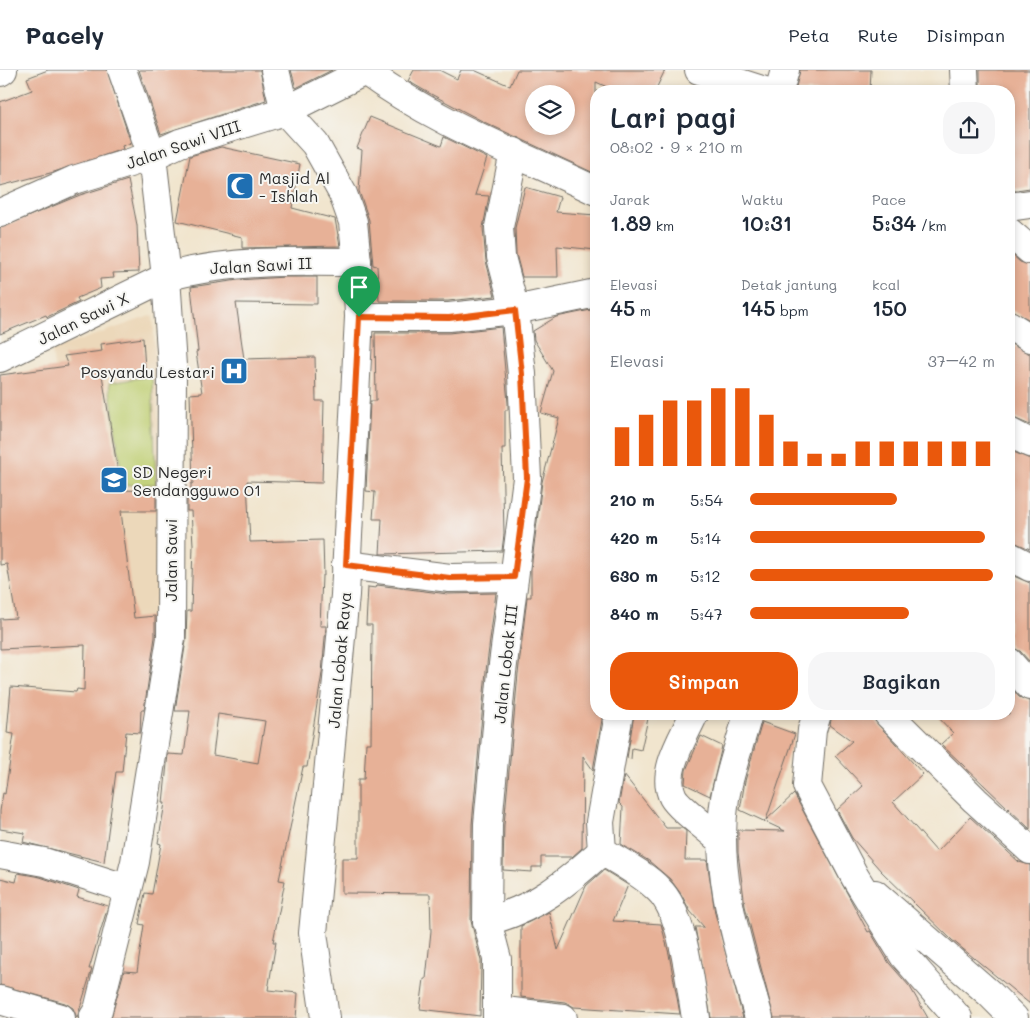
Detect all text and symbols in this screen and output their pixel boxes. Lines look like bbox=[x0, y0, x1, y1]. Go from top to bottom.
text: Pacely bbox=[25, 19, 104, 50]
text: Peta bbox=[788, 23, 830, 47]
text: Rute bbox=[858, 23, 898, 47]
text: Disimpan bbox=[926, 23, 1005, 47]
map controls bbox=[525, 85, 575, 135]
button: layers bbox=[525, 85, 575, 135]
text: Lari pagi bbox=[610, 99, 737, 135]
button: share bbox=[943, 102, 995, 154]
street label: Jalan Sawi VIII bbox=[123, 115, 243, 173]
text: 08:02 · 9 × 210 m bbox=[610, 136, 743, 157]
place label: Masjid Al - Ishlah bbox=[259, 167, 330, 206]
mosque icon: Masjid Al - Ishlah bbox=[225, 171, 255, 201]
text: Jarak bbox=[610, 190, 650, 209]
text: Waktu bbox=[741, 190, 783, 209]
text: Pace bbox=[872, 190, 906, 209]
text: 1.89 bbox=[610, 209, 651, 236]
text: 10:31 bbox=[741, 209, 792, 236]
text: 5:34 bbox=[872, 209, 916, 236]
text: km bbox=[651, 216, 674, 235]
text: /km bbox=[916, 216, 947, 235]
street label: Jalan Sawi II bbox=[209, 252, 313, 278]
pin bbox=[338, 266, 380, 317]
icon: arrive bbox=[345, 273, 373, 301]
text: Elevasi bbox=[610, 275, 657, 294]
text: Detak jantung bbox=[741, 275, 837, 294]
text: kcal bbox=[872, 275, 900, 294]
street label: Jalan Sawi X bbox=[34, 287, 132, 349]
text: 45 bbox=[610, 294, 635, 321]
text: 145 bbox=[741, 294, 776, 321]
text: 150 bbox=[872, 294, 907, 321]
text: m bbox=[635, 301, 651, 320]
text: bpm bbox=[776, 301, 809, 320]
text: Elevasi bbox=[610, 350, 664, 371]
text: 37–42 m bbox=[927, 350, 995, 371]
hospital icon: Posyandu Lestari bbox=[219, 356, 249, 386]
place label: Posyandu Lestari bbox=[81, 361, 215, 382]
place label: SD Negeri Sendangguwo 01 bbox=[133, 461, 261, 500]
school or university icon: SD Negeri Sendangguwo 01 bbox=[99, 465, 129, 495]
text: 210 m bbox=[610, 489, 655, 510]
text: 5:54 bbox=[690, 489, 723, 510]
street label: Jalan Sawi bbox=[160, 518, 181, 602]
text: 420 m bbox=[610, 527, 658, 548]
text: 5:14 bbox=[690, 527, 721, 548]
text: 630 m bbox=[610, 565, 658, 586]
text: 5:12 bbox=[690, 565, 720, 586]
street label: Jalan Lobak Raya bbox=[323, 591, 355, 729]
text: 840 m bbox=[610, 603, 659, 624]
text: 5:47 bbox=[690, 603, 723, 624]
street label: Jalan Lobak III bbox=[488, 604, 522, 724]
button: Simpan bbox=[610, 652, 798, 710]
button: Bagikan bbox=[808, 652, 995, 710]

